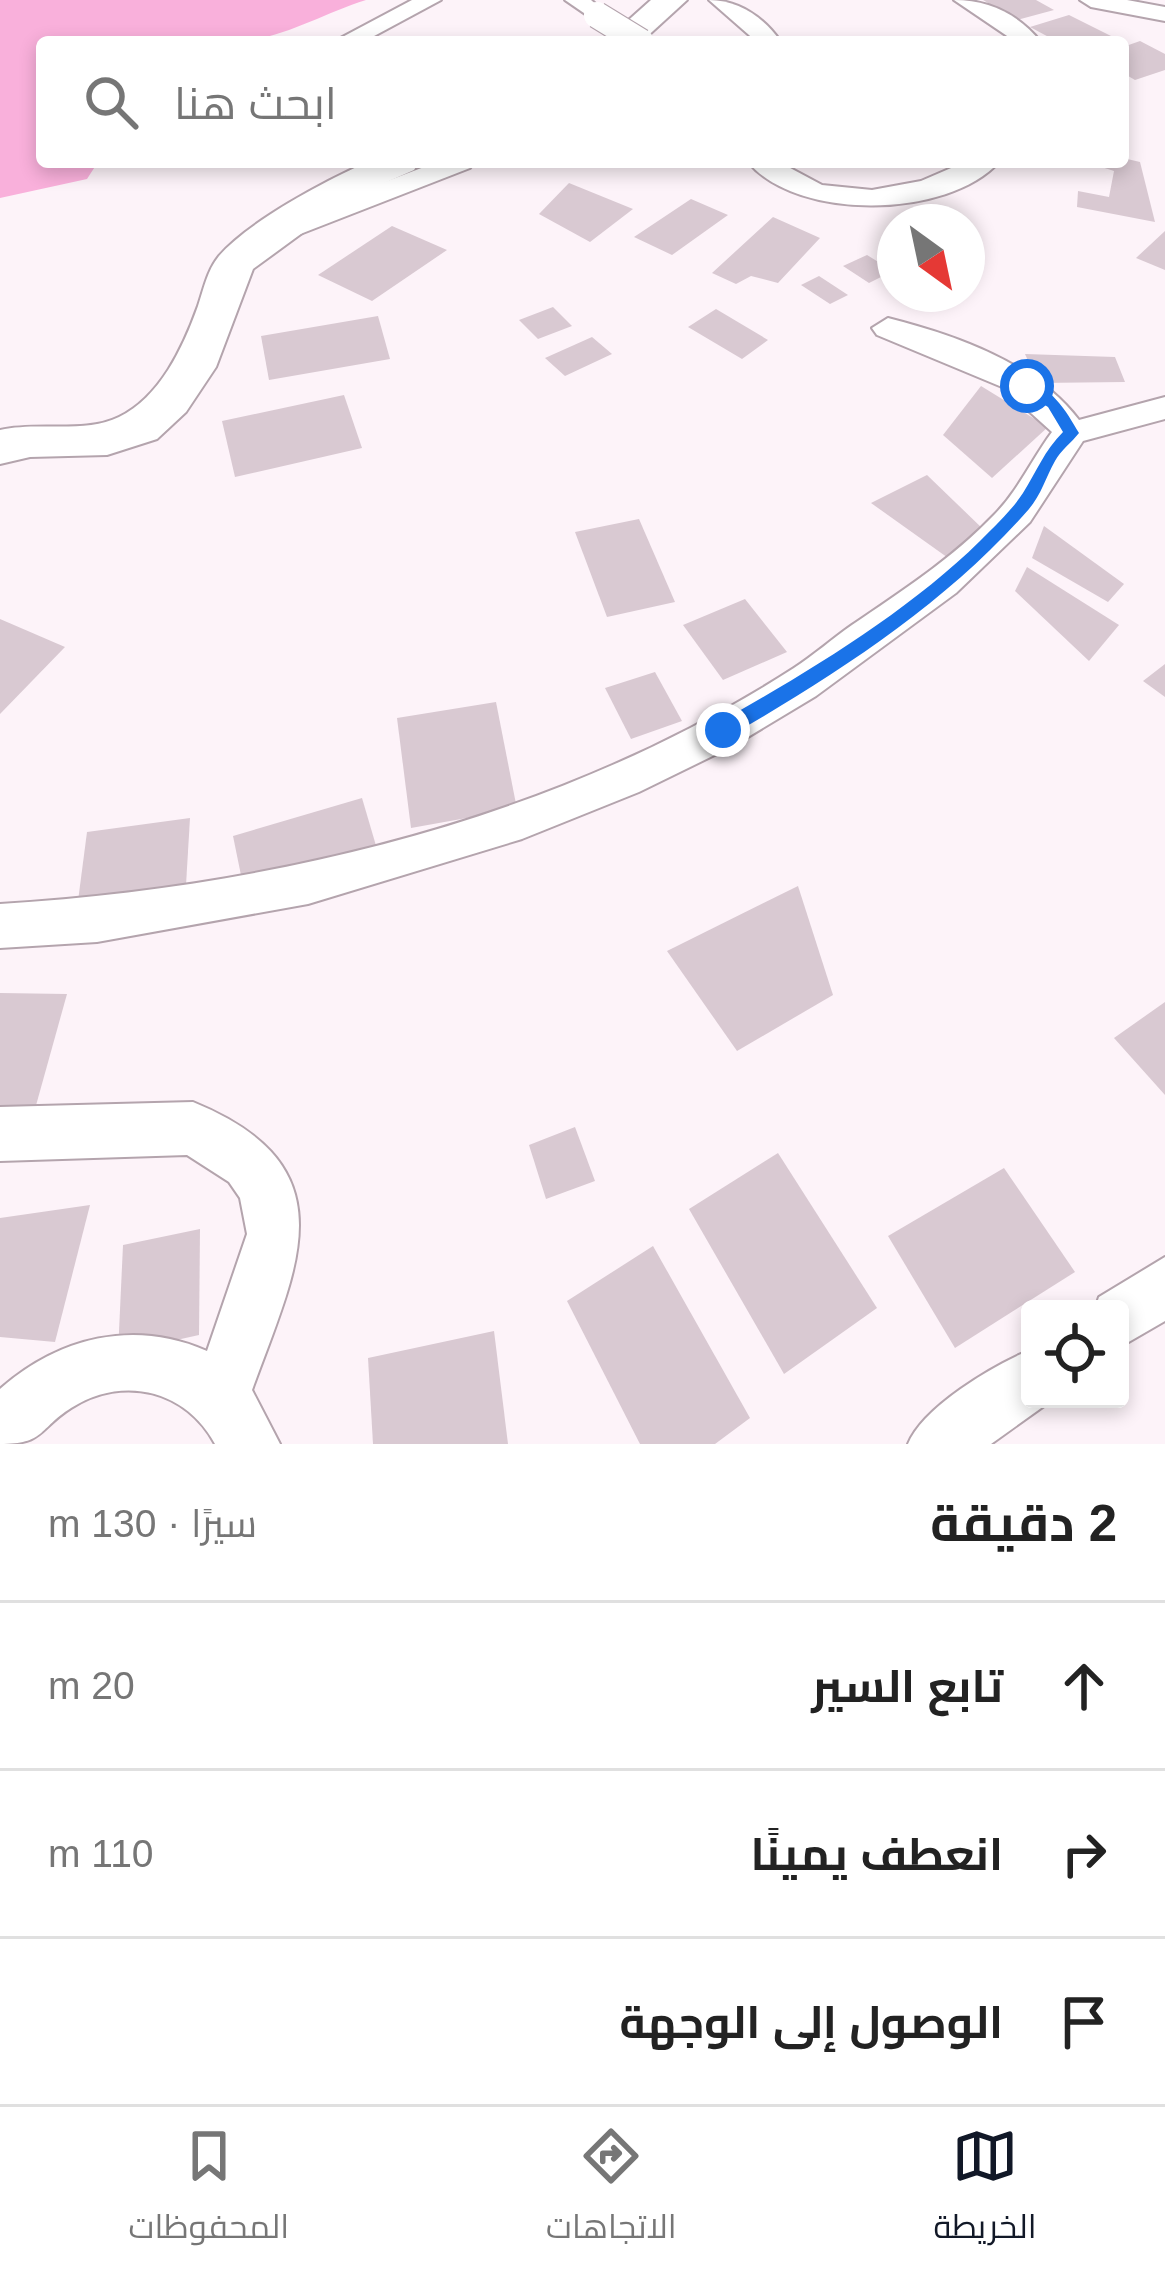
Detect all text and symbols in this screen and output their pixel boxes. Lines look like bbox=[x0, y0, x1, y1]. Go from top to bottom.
search box bbox=[36, 36, 1129, 168]
icon: search bbox=[78, 69, 144, 135]
text: ابحث هنا bbox=[174, 78, 337, 129]
north arrow bbox=[877, 204, 985, 312]
route start bbox=[1000, 359, 1054, 413]
route end bbox=[696, 703, 750, 757]
map controls bbox=[1021, 1300, 1129, 1408]
button: locate bbox=[1021, 1300, 1129, 1408]
text: 2 دقيقة bbox=[930, 1495, 1117, 1552]
text: سيرًا · 130 m bbox=[48, 1502, 257, 1545]
icon: ahead bbox=[1051, 1653, 1117, 1719]
text: تابع السير bbox=[812, 1661, 1003, 1712]
text: 20 m bbox=[48, 1664, 135, 1707]
icon: right bbox=[1051, 1821, 1117, 1887]
text: انعطف يمينًا bbox=[751, 1829, 1003, 1880]
text: 110 m bbox=[48, 1832, 154, 1875]
icon: arrive bbox=[1051, 1989, 1117, 2055]
text: الوصول إلى الوجهة bbox=[619, 1997, 1003, 2048]
tab: المحفوظات bbox=[128, 2123, 289, 2257]
tab: الاتجاهات bbox=[546, 2123, 677, 2257]
tab: الخريطة bbox=[934, 2123, 1037, 2257]

